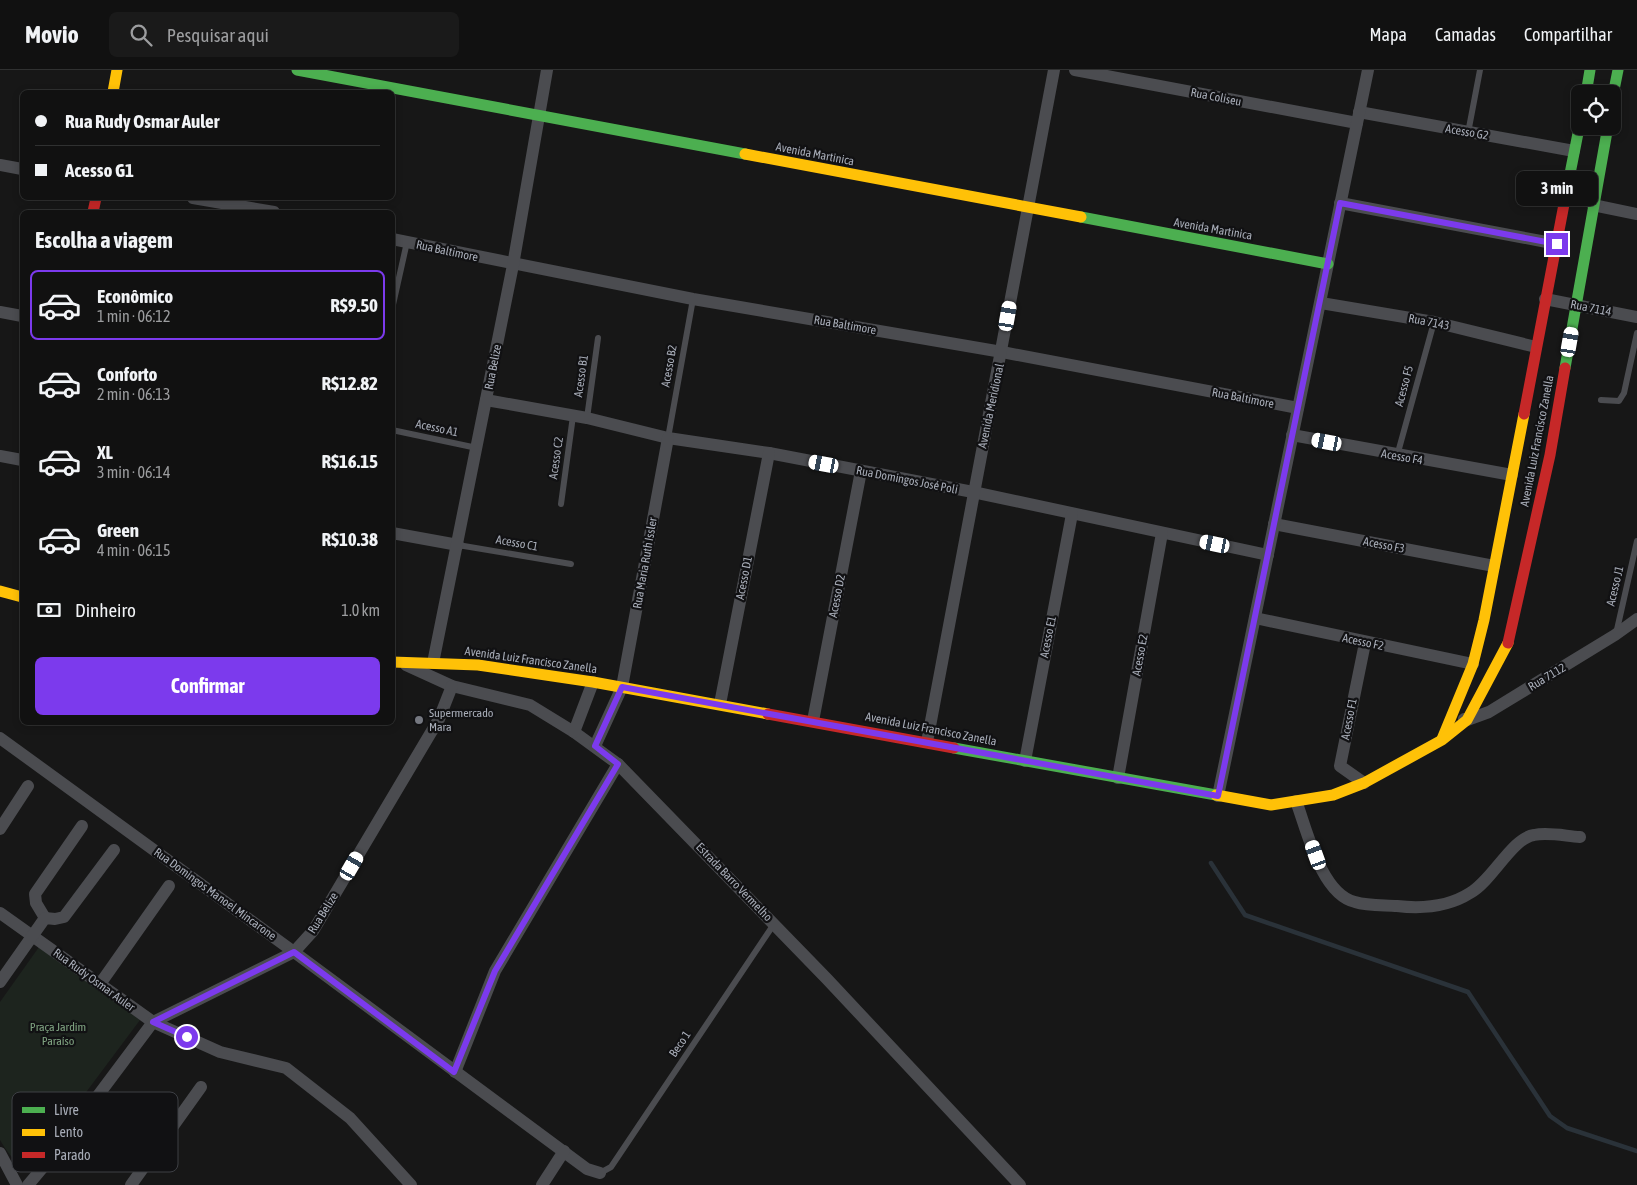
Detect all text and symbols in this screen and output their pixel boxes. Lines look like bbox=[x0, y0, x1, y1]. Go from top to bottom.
search box bbox=[109, 12, 459, 57]
text: Movio bbox=[25, 21, 79, 48]
icon: search bbox=[127, 21, 155, 49]
text: Pesquisar aqui bbox=[167, 24, 269, 46]
text: Mapa bbox=[1370, 24, 1407, 45]
text: Camadas bbox=[1435, 24, 1496, 45]
text: Compartilhar bbox=[1524, 24, 1612, 45]
street label: Rua Coliseu bbox=[1189, 85, 1243, 109]
map controls bbox=[1571, 85, 1621, 135]
button: locate bbox=[1571, 85, 1621, 135]
text: Rua Rudy Osmar Auler bbox=[65, 110, 219, 132]
street label: Acesso G2 bbox=[1444, 121, 1490, 143]
street label: Avenida Martinica bbox=[775, 140, 855, 168]
text: Acesso G1 bbox=[65, 159, 134, 181]
callout: 3 min bbox=[1516, 171, 1598, 206]
text: 3 min bbox=[1541, 179, 1573, 197]
street label: Avenida Martinica bbox=[1173, 215, 1253, 243]
text: Escolha a viagem bbox=[35, 227, 173, 253]
route end bbox=[1546, 233, 1568, 255]
street label: Rua Baltimore bbox=[415, 238, 479, 264]
icon: car bbox=[37, 283, 82, 328]
text: Econômico bbox=[97, 285, 173, 307]
text: R$9.50 bbox=[330, 294, 378, 316]
street label: Rua 7114 bbox=[1569, 297, 1613, 319]
car bbox=[998, 300, 1017, 332]
text: 1 min · 06:12 bbox=[97, 307, 170, 325]
street label: Rua 7143 bbox=[1407, 311, 1451, 333]
street label: Rua Baltimore bbox=[813, 313, 877, 337]
car bbox=[1560, 326, 1579, 358]
street label: Rua Belize bbox=[482, 343, 504, 391]
street label: Acesso B2 bbox=[658, 344, 680, 388]
street label: Acesso B1 bbox=[571, 353, 591, 398]
icon: car bbox=[37, 361, 82, 406]
street label: Avenida Meridional bbox=[975, 362, 1007, 450]
text: Conforto bbox=[97, 363, 158, 385]
street label: Acesso F5 bbox=[1392, 364, 1416, 408]
text: R$12.82 bbox=[321, 372, 378, 394]
street label: Avenida Luiz Francisco Zanella bbox=[1517, 374, 1557, 508]
text: 2 min · 06:13 bbox=[97, 385, 170, 403]
street label: Rua Baltimore bbox=[1211, 385, 1275, 411]
street label: Acesso A1 bbox=[414, 417, 460, 439]
car bbox=[1310, 432, 1343, 452]
street label: Acesso C2 bbox=[546, 436, 566, 480]
icon: car bbox=[37, 439, 82, 484]
text: XL bbox=[97, 441, 113, 463]
street label: Acesso F4 bbox=[1380, 446, 1424, 468]
text: R$16.15 bbox=[321, 450, 378, 472]
car bbox=[807, 454, 840, 474]
text: 3 min · 06:14 bbox=[97, 463, 170, 481]
street label: Rua Domingos José Poli bbox=[855, 463, 959, 497]
street label: Rua Maria Ruth Issler bbox=[630, 516, 660, 610]
icon: car bbox=[37, 517, 82, 562]
text: Green bbox=[97, 519, 139, 541]
text: R$10.38 bbox=[321, 528, 378, 550]
street label: Acesso C1 bbox=[495, 532, 540, 554]
car bbox=[1198, 534, 1231, 554]
street label: Acesso F3 bbox=[1362, 534, 1406, 556]
text: 4 min · 06:15 bbox=[97, 541, 170, 559]
street label: Acesso D1 bbox=[733, 555, 755, 601]
street label: Acesso J1 bbox=[1604, 564, 1627, 608]
street label: Acesso D2 bbox=[826, 573, 848, 619]
icon: cash bbox=[35, 596, 63, 624]
text: Dinheiro bbox=[75, 599, 136, 621]
text: 1.0 km bbox=[341, 601, 380, 619]
street label: Acesso E1 bbox=[1037, 615, 1059, 659]
street label: Acesso F2 bbox=[1341, 631, 1385, 653]
street label: Acesso E2 bbox=[1129, 633, 1151, 677]
street label: Avenida Luiz Francisco Zanella bbox=[464, 644, 598, 676]
button: Confirmar bbox=[35, 657, 380, 715]
street label: Rua 7112 bbox=[1526, 660, 1568, 694]
street label: Acesso F1 bbox=[1338, 697, 1360, 741]
place label: Supermercado Mara bbox=[429, 706, 494, 734]
street label: Avenida Luiz Francisco Zanella bbox=[864, 709, 998, 749]
marker: Supermercado Mara bbox=[413, 714, 425, 726]
car bbox=[1303, 838, 1328, 872]
street label: Estrada Barro Vermelho bbox=[693, 840, 775, 924]
street label: Rua Domingos Manoel Mincarone bbox=[151, 845, 279, 943]
car bbox=[338, 849, 365, 883]
street label: Rua Belize bbox=[305, 890, 341, 936]
street label: Rua Rudy Osmar Auler bbox=[50, 946, 138, 1015]
park label: Praça Jardim Paraíso bbox=[30, 1020, 86, 1048]
route start bbox=[176, 1026, 198, 1048]
street label: Beco 1 bbox=[666, 1028, 694, 1060]
legend bbox=[12, 1092, 178, 1172]
text: Livre bbox=[54, 1102, 79, 1118]
text: Lento bbox=[54, 1124, 83, 1140]
text: Parado bbox=[54, 1147, 91, 1163]

